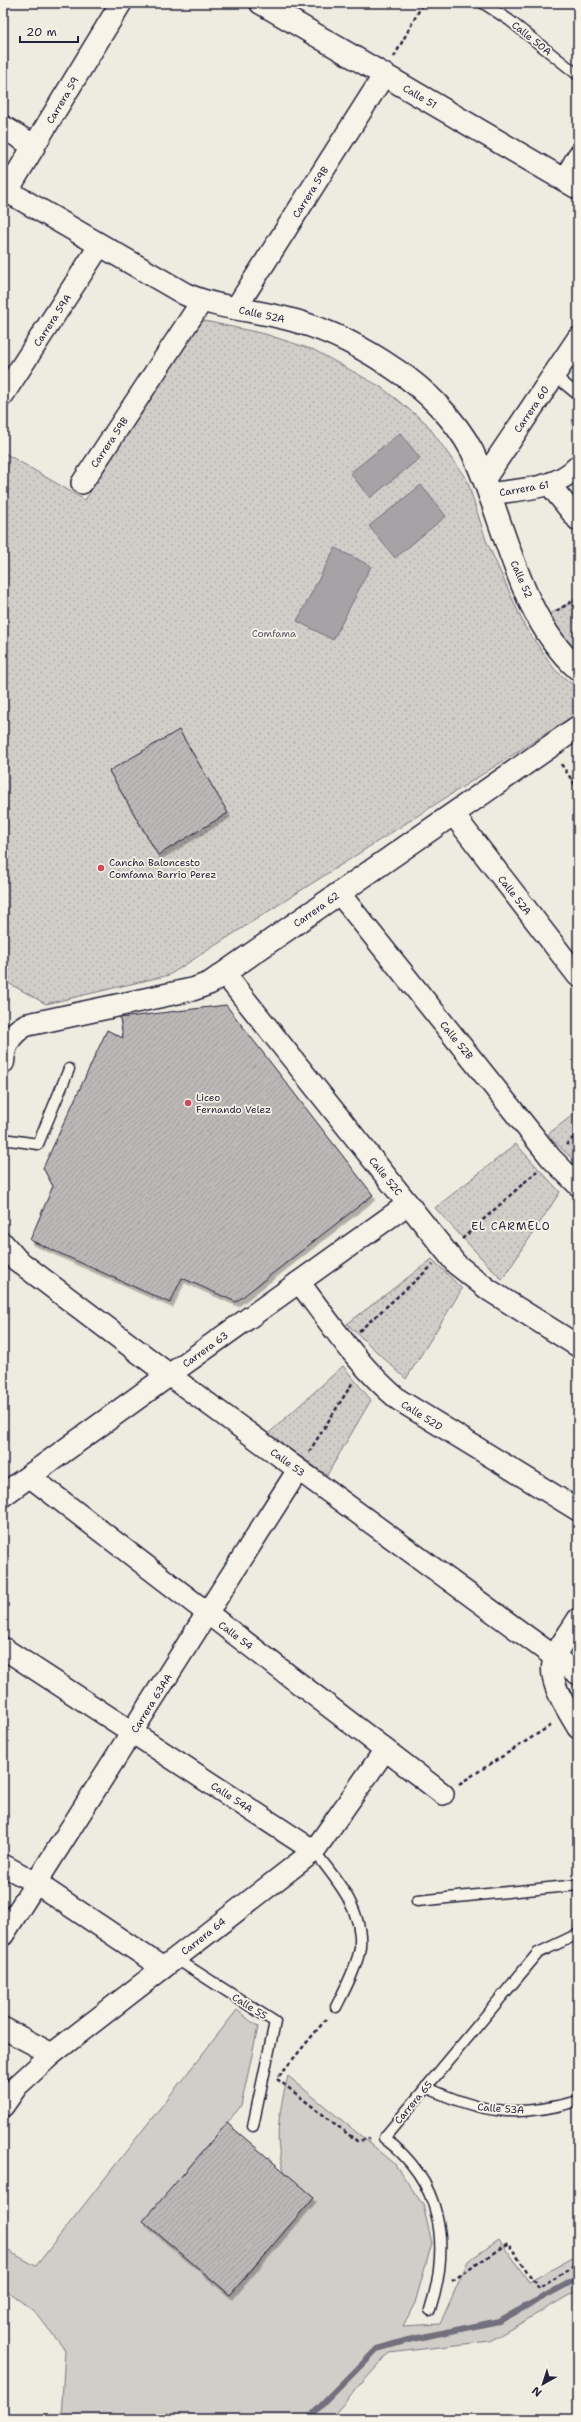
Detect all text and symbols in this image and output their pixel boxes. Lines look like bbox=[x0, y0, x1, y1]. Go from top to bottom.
scale bar bbox=[20, 18, 78, 44]
street label: Calle 50A bbox=[509, 18, 554, 58]
text: 20 m bbox=[26, 24, 57, 40]
street label: Carrera 59 bbox=[43, 74, 82, 126]
street label: Calle 51 bbox=[400, 82, 439, 111]
street label: Carrera 59B bbox=[289, 164, 331, 220]
street label: Carrera 59A bbox=[31, 292, 74, 349]
street label: Calle 52A bbox=[238, 303, 286, 326]
street label: Carrera 60 bbox=[511, 383, 552, 435]
street label: Carrera 59B bbox=[88, 414, 131, 470]
street label: Carrera 61 bbox=[498, 478, 550, 499]
street label: Calle 52 bbox=[508, 558, 536, 600]
park label: Comfama bbox=[252, 627, 297, 640]
place label: Cancha Baloncesto Comfama Barrio Perez bbox=[109, 856, 216, 881]
marker: Cancha Baloncesto Comfama Barrio Perez bbox=[96, 863, 106, 873]
street label: Calle 52A bbox=[495, 873, 534, 918]
street label: Carrera 62 bbox=[291, 889, 342, 930]
street label: Calle 52B bbox=[437, 1019, 476, 1062]
place label: Liceo Fernando Velez bbox=[196, 1091, 271, 1116]
marker: Liceo Fernando Velez bbox=[183, 1098, 193, 1108]
street label: Calle 52C bbox=[366, 1154, 405, 1198]
district label: EL CARMELO bbox=[471, 1219, 551, 1234]
street label: Carrera 63 bbox=[180, 1329, 231, 1370]
street label: Calle 52D bbox=[399, 1398, 445, 1433]
street label: Calle 53 bbox=[268, 1445, 308, 1479]
street label: Calle 54 bbox=[216, 1618, 256, 1653]
street label: Carrera 63AA bbox=[128, 1671, 175, 1735]
street label: Calle 54A bbox=[208, 1779, 255, 1816]
street label: Carrera 64 bbox=[178, 1915, 228, 1958]
street label: Calle 55 bbox=[230, 1991, 270, 2022]
street label: Carrera 65 bbox=[392, 2078, 435, 2127]
street label: Calle 53A bbox=[477, 2100, 525, 2117]
north arrow bbox=[523, 2364, 563, 2404]
text: N bbox=[529, 2383, 545, 2400]

